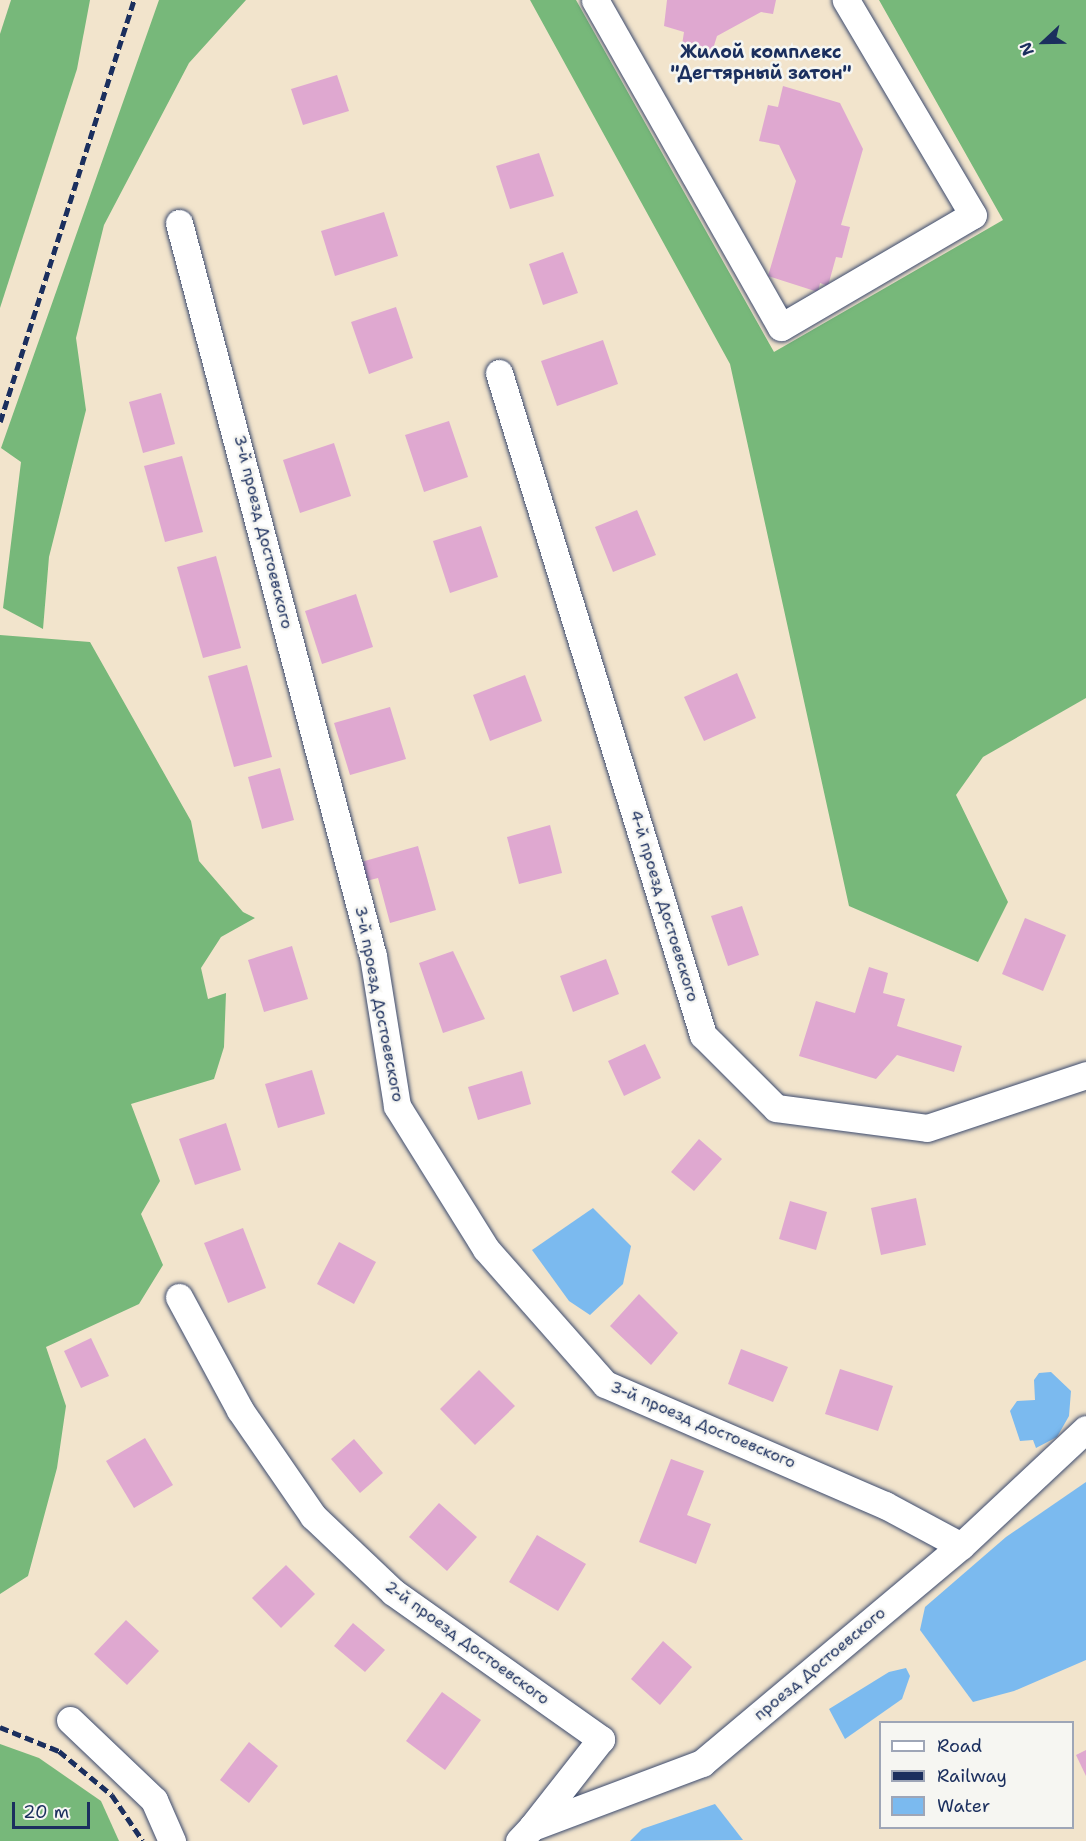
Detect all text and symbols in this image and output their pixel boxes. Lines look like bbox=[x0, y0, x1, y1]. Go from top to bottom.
north arrow bbox=[1014, 12, 1074, 72]
text: N bbox=[1015, 39, 1039, 59]
district label: Жилой комплекс "Дегтярный затон" bbox=[670, 42, 852, 84]
street label: 3-й проезд Достоевского bbox=[230, 433, 296, 631]
street label: 4-й проезд Достоевского bbox=[626, 808, 702, 1004]
street label: 3-й проезд Достоевского bbox=[351, 904, 407, 1104]
street label: 3-й проезд Достоевского bbox=[608, 1377, 798, 1473]
street label: 2-й проезд Достоевского bbox=[381, 1577, 553, 1709]
street label: проезд Достоевского bbox=[750, 1603, 890, 1725]
legend bbox=[879, 1721, 1074, 1829]
text: Road bbox=[937, 1734, 982, 1758]
text: Railway bbox=[937, 1764, 1007, 1788]
scale bar bbox=[15, 1790, 93, 1828]
text: Water bbox=[937, 1794, 990, 1818]
text: 20 m bbox=[23, 1800, 69, 1824]

